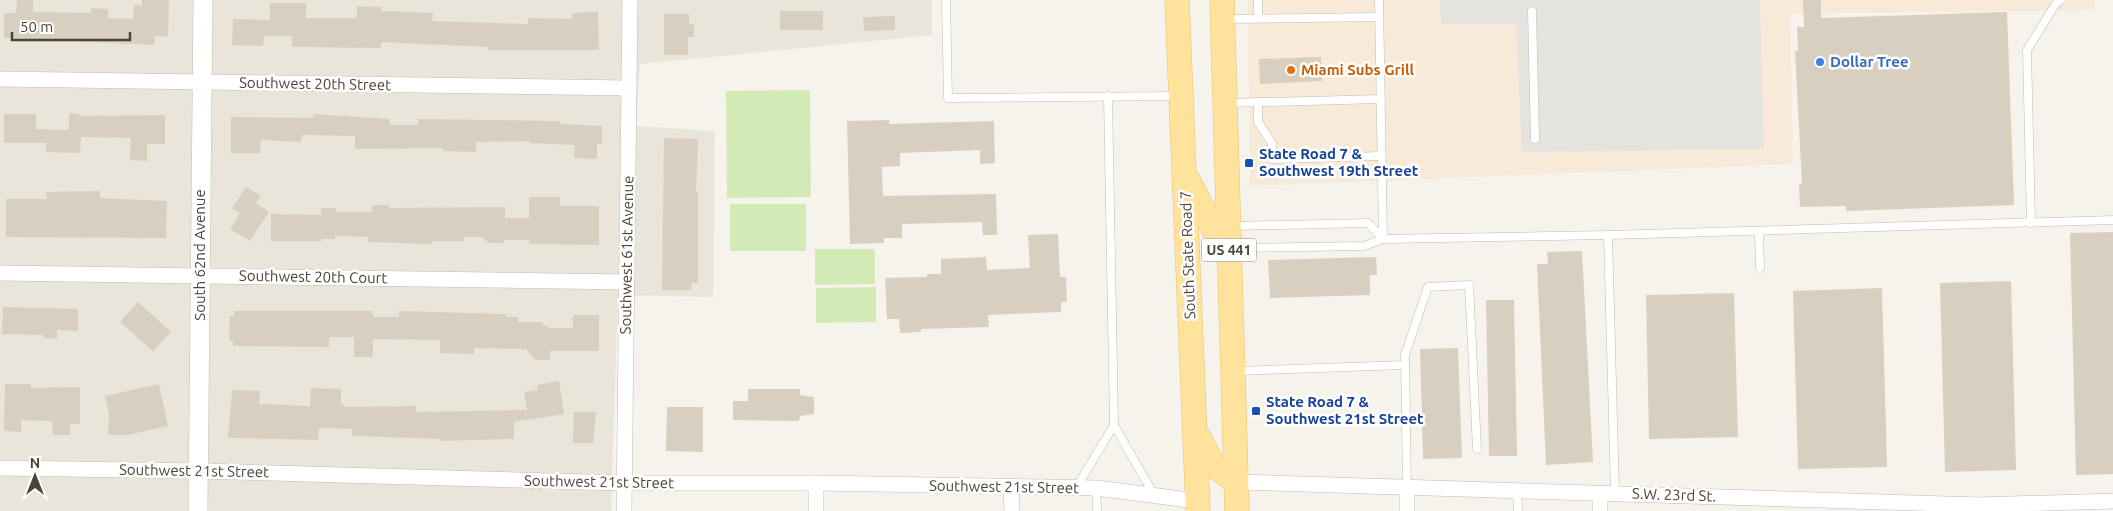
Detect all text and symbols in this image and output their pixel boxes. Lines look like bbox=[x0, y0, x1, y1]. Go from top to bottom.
scale bar bbox=[12, 10, 130, 42]
text: 50 m bbox=[20, 18, 53, 35]
place label: Dollar Tree bbox=[1830, 53, 1909, 70]
marker: Dollar Tree bbox=[1814, 56, 1826, 68]
place label: Miami Subs Grill bbox=[1301, 61, 1414, 78]
marker: Miami Subs Grill bbox=[1285, 64, 1297, 76]
street label: Southwest 20th Street bbox=[239, 74, 391, 93]
place label: State Road 7 & Southwest 19th Street bbox=[1259, 145, 1419, 179]
marker: State Road 7 & Southwest 19th Street bbox=[1243, 157, 1255, 169]
street label: Southwest 61st Avenue bbox=[617, 176, 636, 334]
street label: South 62nd Avenue bbox=[191, 189, 208, 321]
street label: South State Road 7 bbox=[1177, 190, 1198, 320]
road number: US 441 bbox=[1202, 238, 1256, 262]
street label: Southwest 20th Court bbox=[239, 267, 387, 286]
place label: State Road 7 & Southwest 21st Street bbox=[1266, 393, 1424, 427]
marker: State Road 7 & Southwest 21st Street bbox=[1250, 405, 1262, 417]
north arrow bbox=[10, 451, 60, 501]
text: N bbox=[30, 455, 40, 471]
street label: Southwest 21st Street bbox=[119, 461, 269, 480]
street label: Southwest 21st Street bbox=[524, 472, 674, 491]
street label: Southwest 21st Street bbox=[929, 477, 1079, 496]
street label: S.W. 23rd St. bbox=[1632, 485, 1716, 504]

